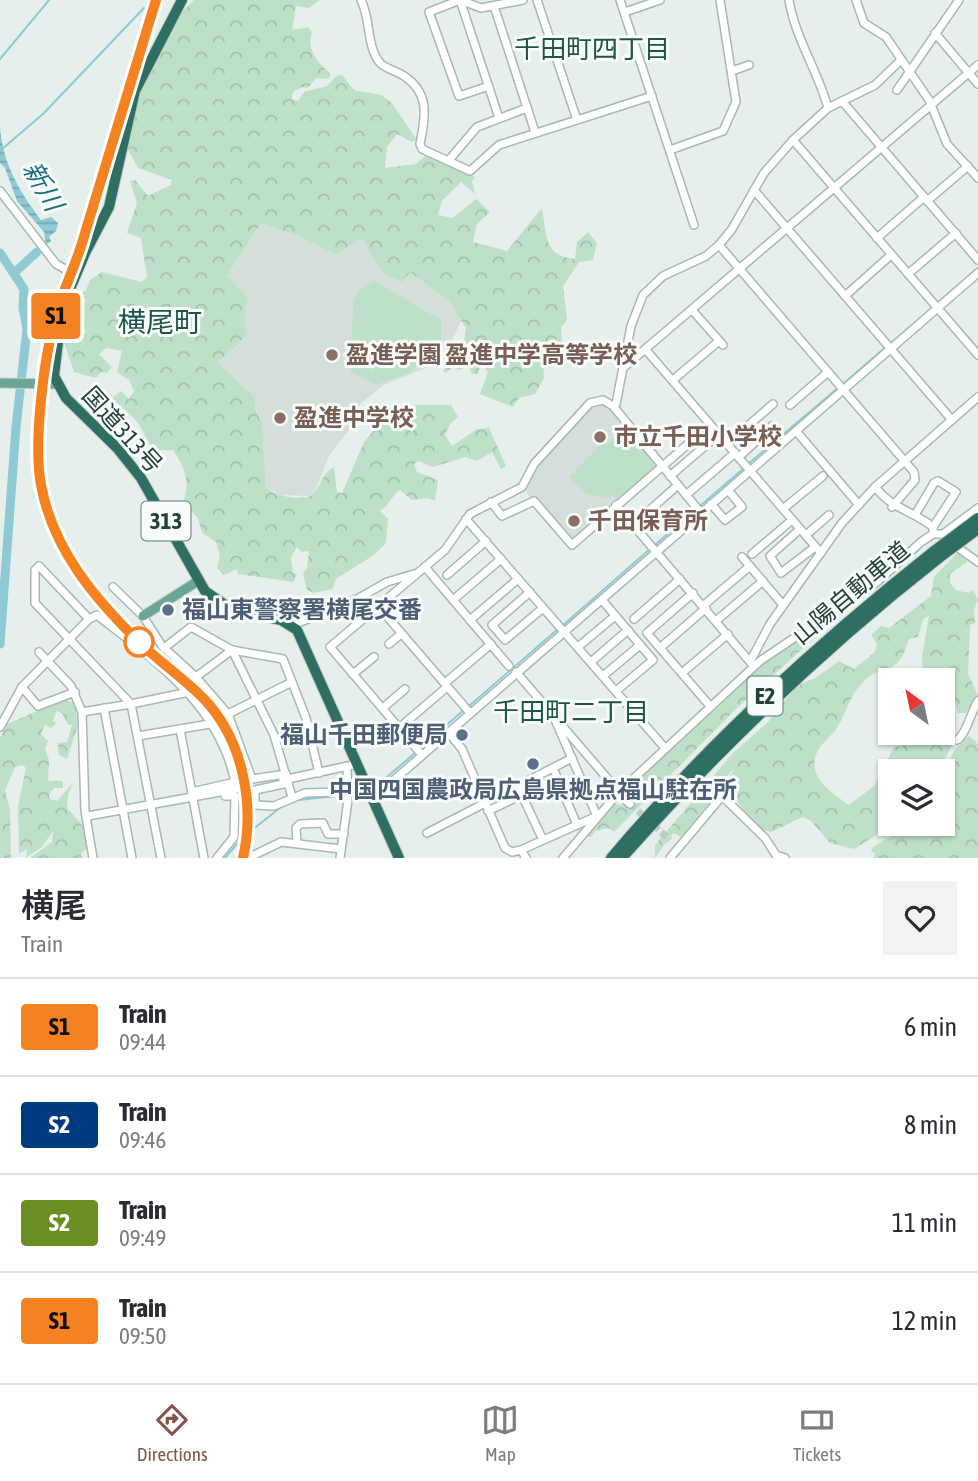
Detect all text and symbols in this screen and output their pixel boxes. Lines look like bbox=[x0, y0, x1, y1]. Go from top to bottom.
district label: 千田町四丁目 bbox=[514, 34, 670, 64]
water label: 新川 bbox=[17, 156, 70, 219]
line badge: S1 bbox=[24, 293, 88, 339]
text: S1 bbox=[45, 302, 67, 329]
district label: 横尾町 bbox=[118, 306, 202, 338]
place label: 盈進学園 盈進中学高等学校 bbox=[346, 341, 637, 368]
marker: 盈進学園 盈進中学高等学校 bbox=[324, 347, 340, 363]
street label: 国道313号 bbox=[77, 381, 168, 478]
place label: 盈進中学校 bbox=[294, 404, 414, 431]
marker: 盈進中学校 bbox=[272, 410, 288, 426]
place label: 市立千田小学校 bbox=[614, 423, 782, 450]
marker: 市立千田小学校 bbox=[592, 429, 608, 445]
road number: 313 bbox=[142, 502, 190, 540]
place label: 千田保育所 bbox=[588, 507, 708, 534]
marker: 千田保育所 bbox=[566, 513, 582, 529]
street label: 山陽自動車道 bbox=[787, 536, 915, 649]
place label: 福山東警察署横尾交番 bbox=[182, 596, 422, 623]
marker: 福山東警察署横尾交番 bbox=[160, 602, 176, 618]
unlabelled marker bbox=[124, 627, 154, 657]
north arrow bbox=[878, 668, 956, 746]
map controls bbox=[878, 668, 955, 836]
road number: E2 bbox=[748, 676, 782, 716]
district label: 千田町二丁目 bbox=[493, 697, 649, 727]
place label: 福山千田郵便局 bbox=[280, 721, 448, 748]
marker: 福山千田郵便局 bbox=[454, 727, 470, 743]
marker: 中国四国農政局広島県拠点福山駐在所 bbox=[525, 756, 541, 772]
button: layers bbox=[878, 759, 955, 836]
place label: 中国四国農政局広島県拠点福山駐在所 bbox=[329, 776, 737, 803]
button: heart bbox=[883, 881, 957, 955]
text: 横尾 bbox=[21, 886, 87, 924]
text: Train bbox=[21, 931, 63, 957]
text: Train bbox=[119, 999, 167, 1029]
text: 6 min bbox=[904, 1012, 957, 1042]
text: S1 bbox=[49, 1013, 70, 1040]
text: 09:44 bbox=[119, 1029, 166, 1055]
text: Train bbox=[119, 1097, 167, 1127]
text: 8 min bbox=[904, 1110, 957, 1140]
text: S2 bbox=[49, 1111, 70, 1138]
text: 09:46 bbox=[119, 1127, 166, 1153]
text: Train bbox=[119, 1195, 167, 1225]
text: 11 min bbox=[892, 1208, 957, 1238]
text: S2 bbox=[49, 1209, 70, 1236]
text: 09:49 bbox=[119, 1225, 166, 1251]
text: Train bbox=[119, 1293, 167, 1323]
text: 12 min bbox=[892, 1306, 957, 1336]
text: S1 bbox=[49, 1307, 70, 1334]
text: 09:50 bbox=[119, 1323, 166, 1349]
tab: Directions bbox=[137, 1401, 208, 1465]
tab: Map bbox=[481, 1401, 519, 1465]
tab: Tickets bbox=[793, 1401, 841, 1465]

